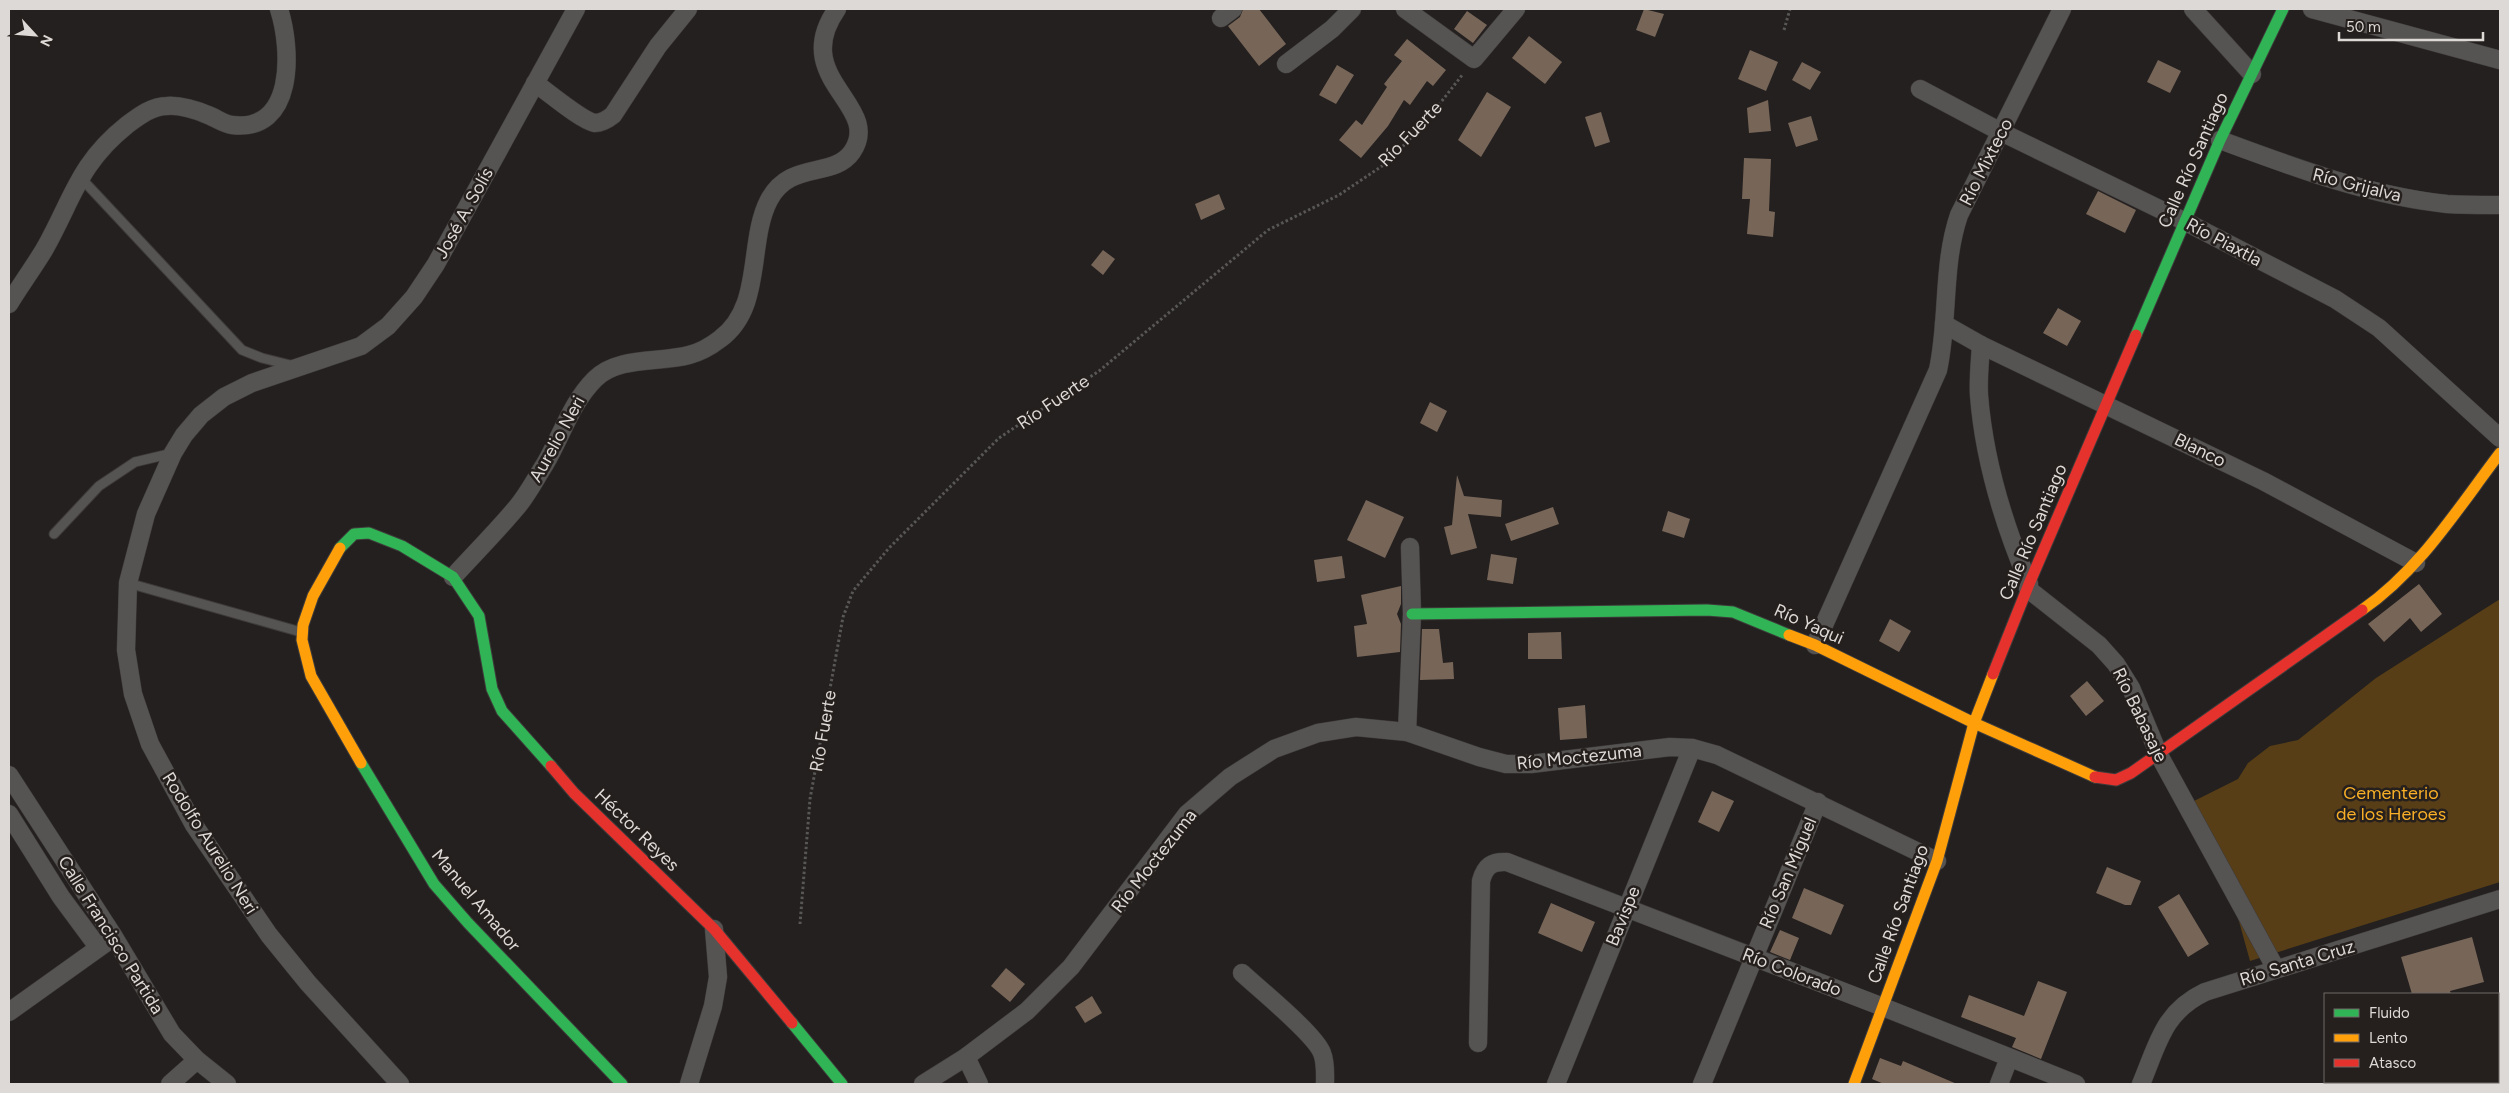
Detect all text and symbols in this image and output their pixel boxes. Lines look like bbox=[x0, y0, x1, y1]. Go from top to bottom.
north arrow bbox=[10, 10, 60, 60]
scale bar bbox=[2339, 10, 2483, 42]
text: 50 m bbox=[2346, 18, 2381, 36]
text: N bbox=[36, 32, 56, 49]
street label: Calle Río Santiago bbox=[2153, 89, 2233, 231]
street label: Río Fuerte bbox=[1373, 97, 1447, 171]
street label: Río Mixteco bbox=[1955, 115, 2017, 209]
street label: Río Grijalva bbox=[2310, 163, 2404, 207]
street label: José A. Solís bbox=[430, 164, 498, 262]
street label: Río Piaxtla bbox=[2182, 213, 2266, 271]
street label: Río Fuerte bbox=[1013, 370, 1093, 434]
street label: Aurelio Neri bbox=[524, 392, 590, 486]
street label: Blanco bbox=[2171, 428, 2229, 472]
street label: Calle Río Santiago bbox=[1994, 460, 2072, 604]
street label: Río Yaqui bbox=[1771, 599, 1847, 649]
street label: Río Babasaje bbox=[2108, 664, 2172, 766]
street label: Río Fuerte bbox=[805, 688, 841, 774]
street label: Río Moctezuma bbox=[1515, 739, 1643, 775]
street label: Rodolfo Aurelio Neri bbox=[157, 768, 263, 918]
park label: Cementerio de los Heroes bbox=[2336, 782, 2446, 825]
street label: Héctor Reyes bbox=[590, 784, 684, 876]
street label: Río Moctezuma bbox=[1107, 805, 1201, 917]
street label: Río San Miguel bbox=[1755, 814, 1821, 932]
street label: Calle Río Santiago bbox=[1863, 842, 1933, 986]
street label: Manuel Amador bbox=[427, 844, 525, 956]
street label: Calle Francisco Partida bbox=[53, 852, 169, 1018]
street label: Bavispe bbox=[1601, 883, 1645, 949]
street label: Río Santa Cruz bbox=[2237, 935, 2357, 991]
street label: Río Colorado bbox=[1739, 943, 1845, 1001]
legend bbox=[2324, 993, 2499, 1083]
text: Fluido bbox=[2369, 1004, 2410, 1022]
text: Lento bbox=[2369, 1029, 2408, 1047]
text: Atasco bbox=[2369, 1054, 2417, 1072]

